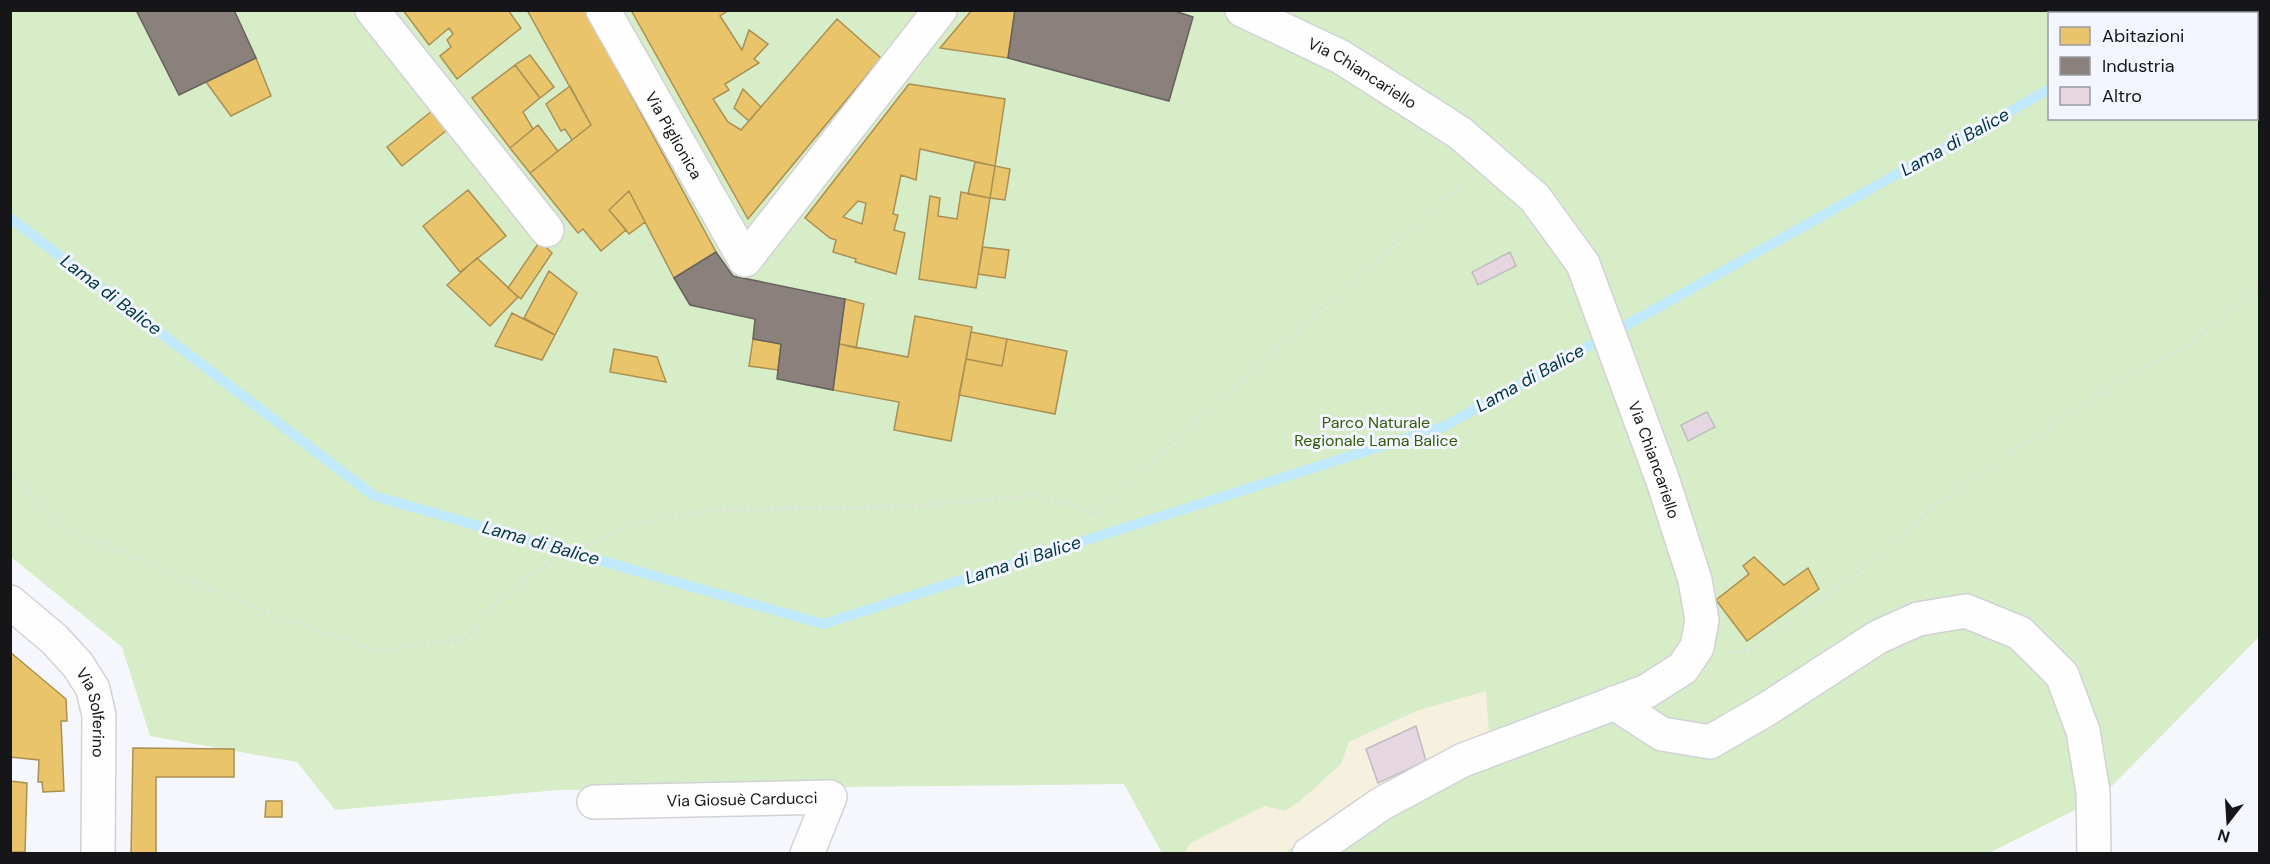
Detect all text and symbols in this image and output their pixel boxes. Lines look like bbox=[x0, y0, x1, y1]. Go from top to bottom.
legend bbox=[2048, 12, 2258, 120]
text: Abitazioni bbox=[2102, 24, 2184, 48]
street label: Via Chiancariello bbox=[1305, 32, 1421, 113]
text: Industria bbox=[2102, 54, 2175, 78]
text: Altro bbox=[2102, 84, 2142, 108]
street label: Via Piglionica bbox=[641, 88, 707, 183]
water label: Lama di Balice bbox=[1896, 102, 2014, 182]
water label: Lama di Balice bbox=[56, 249, 166, 341]
water label: Lama di Balice bbox=[1471, 338, 1589, 418]
street label: Via Chiancariello bbox=[1624, 398, 1685, 521]
park label: Parco Naturale Regionale Lama Balice bbox=[1294, 412, 1458, 451]
water label: Lama di Balice bbox=[480, 515, 602, 571]
water label: Lama di Balice bbox=[962, 530, 1084, 590]
street label: Via Solferino bbox=[72, 664, 110, 758]
street label: Via Giosuè Carducci bbox=[666, 787, 818, 811]
north arrow bbox=[2198, 792, 2258, 852]
text: N bbox=[2215, 824, 2232, 848]

